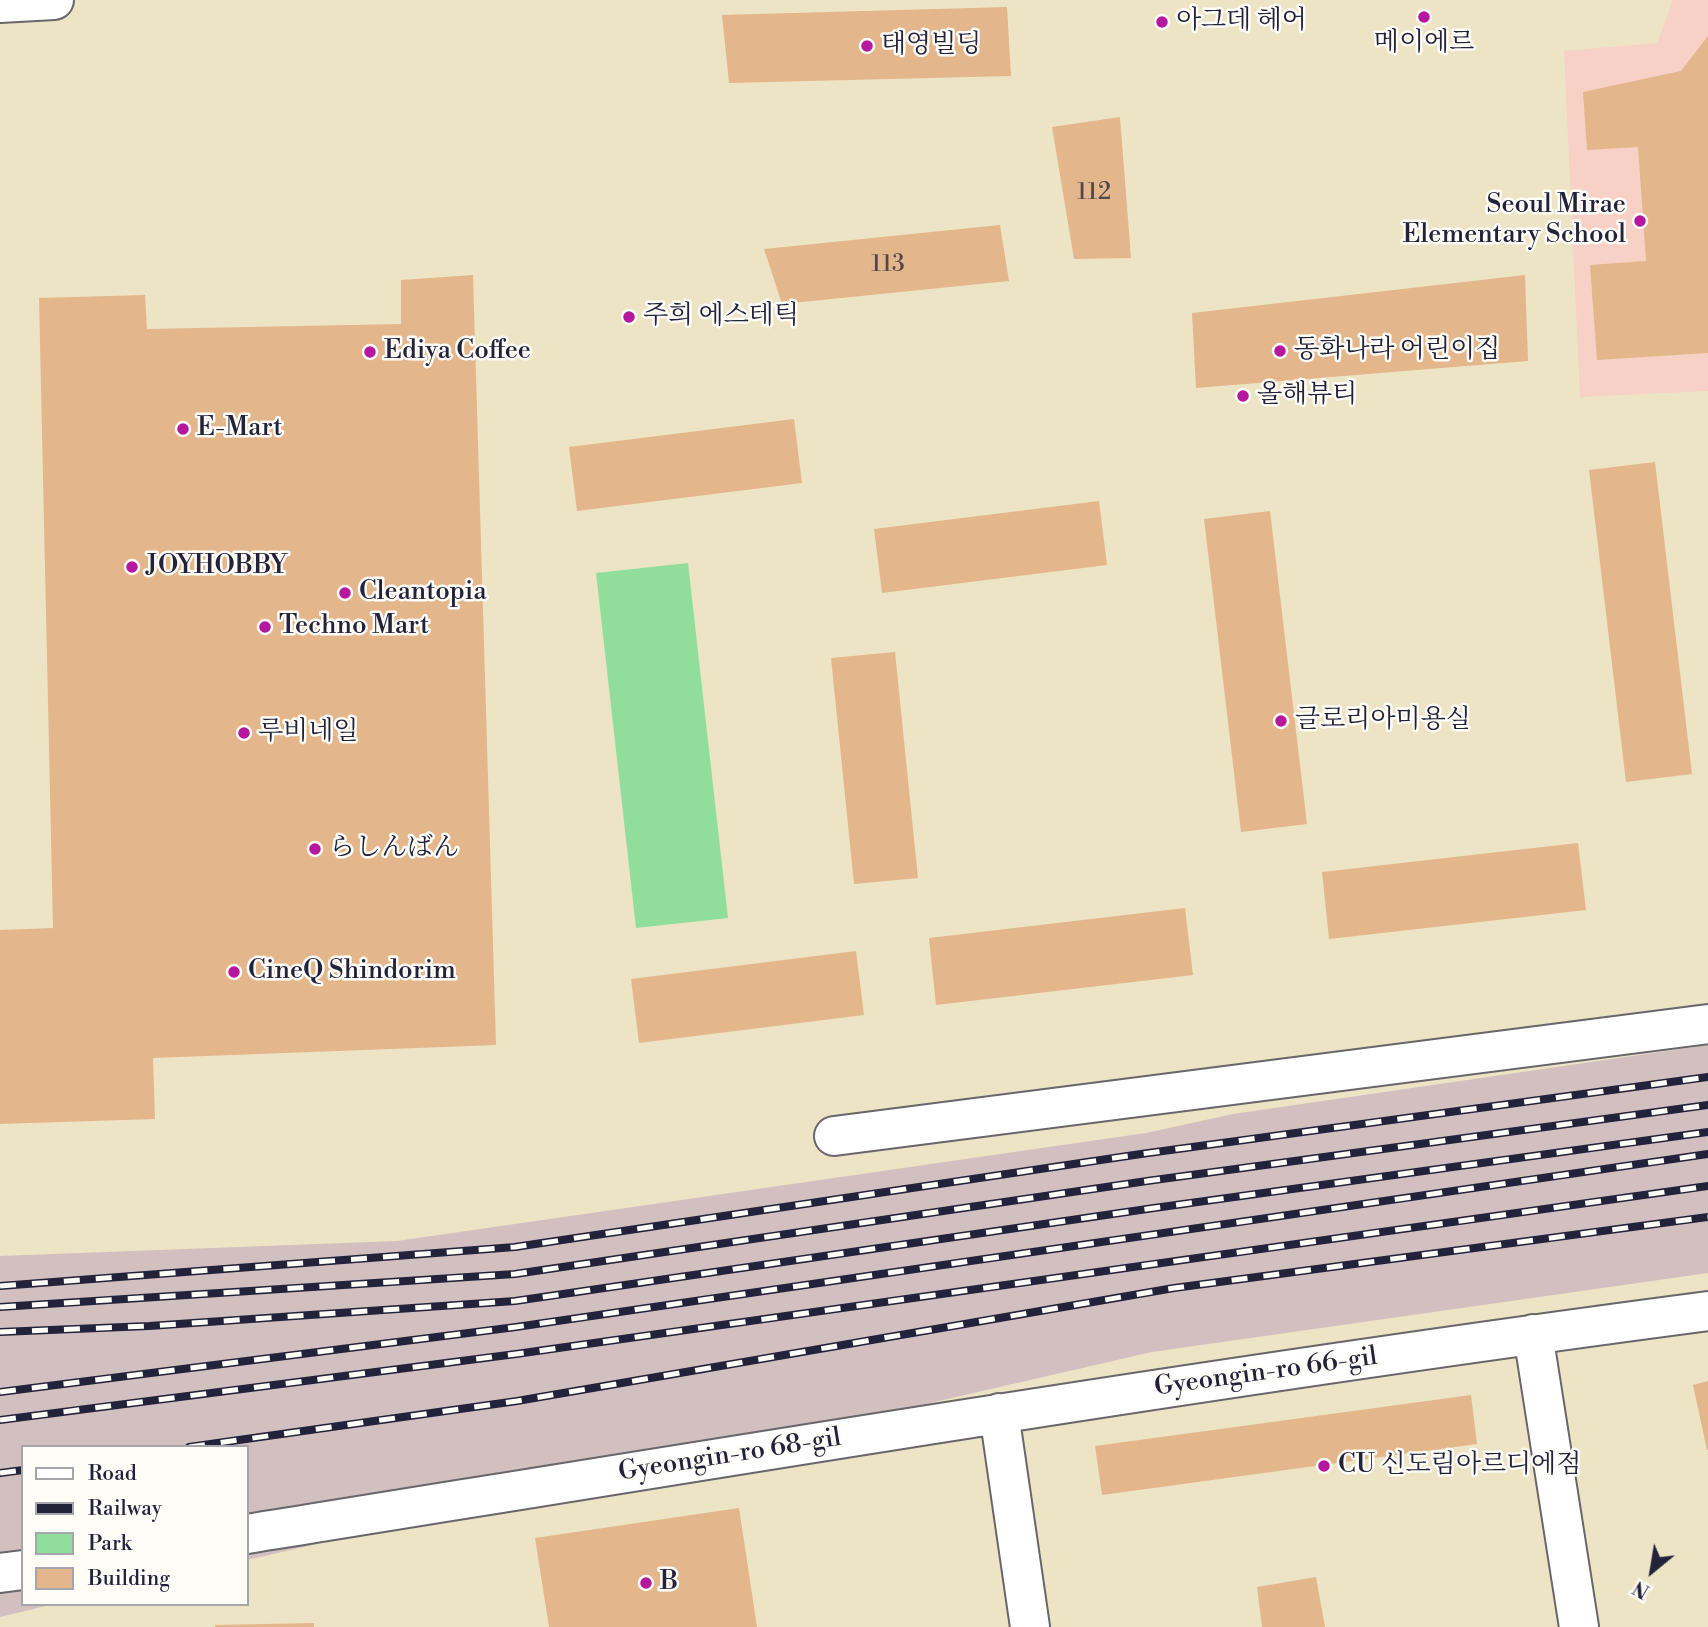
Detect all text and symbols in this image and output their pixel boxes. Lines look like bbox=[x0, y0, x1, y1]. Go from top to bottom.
place label: 아그데 헤어 bbox=[1176, 6, 1307, 38]
marker: 메이에르 bbox=[1416, 9, 1432, 25]
marker: 아그데 헤어 bbox=[1154, 14, 1170, 30]
place label: 메이에르 bbox=[1374, 28, 1474, 60]
place label: 태영빌딩 bbox=[881, 30, 981, 62]
marker: 태영빌딩 bbox=[859, 38, 875, 54]
house number: 112 bbox=[1077, 179, 1111, 207]
place label: Seoul Mirae Elementary School bbox=[1403, 190, 1626, 252]
marker: Seoul Mirae Elementary School bbox=[1632, 213, 1648, 229]
house number: 113 bbox=[871, 251, 905, 279]
place label: 주희 에스테틱 bbox=[643, 301, 799, 333]
marker: 주희 에스테틱 bbox=[621, 309, 637, 325]
place label: 동화나라 어린이집 bbox=[1294, 335, 1500, 367]
place label: Ediya Coffee bbox=[384, 336, 531, 368]
marker: 동화나라 어린이집 bbox=[1272, 343, 1288, 359]
marker: Ediya Coffee bbox=[362, 344, 378, 360]
place label: 올해뷰티 bbox=[1257, 380, 1357, 412]
marker: 올해뷰티 bbox=[1235, 388, 1251, 404]
place label: E-Mart bbox=[197, 413, 283, 445]
marker: E-Mart bbox=[175, 421, 191, 437]
place label: JOYHOBBY bbox=[146, 551, 287, 583]
marker: JOYHOBBY bbox=[124, 559, 140, 575]
place label: Cleantopia bbox=[359, 577, 487, 609]
marker: Cleantopia bbox=[337, 585, 353, 601]
place label: Techno Mart bbox=[279, 611, 429, 643]
marker: Techno Mart bbox=[257, 619, 273, 635]
place label: 글로리아미용실 bbox=[1295, 705, 1471, 737]
marker: 글로리아미용실 bbox=[1273, 713, 1289, 729]
place label: 루비네일 bbox=[258, 717, 358, 749]
marker: 루비네일 bbox=[236, 725, 252, 741]
place label: らしんばん bbox=[329, 833, 459, 865]
marker: らしんばん bbox=[307, 841, 323, 857]
place label: CineQ Shindorim bbox=[248, 956, 456, 988]
marker: CineQ Shindorim bbox=[226, 964, 242, 980]
street label: Gyeongin-ro 66-gil bbox=[1152, 1342, 1380, 1404]
street label: Gyeongin-ro 68-gil bbox=[616, 1423, 844, 1489]
legend bbox=[21, 1445, 248, 1606]
place label: CU 신도림아르디에점 bbox=[1338, 1450, 1581, 1482]
marker: CU 신도림아르디에점 bbox=[1316, 1458, 1332, 1474]
text: Road bbox=[88, 1461, 137, 1487]
text: Railway bbox=[88, 1496, 162, 1522]
text: Park bbox=[88, 1531, 132, 1557]
north arrow bbox=[1617, 1536, 1687, 1606]
text: Building bbox=[88, 1566, 170, 1592]
place label: B bbox=[660, 1567, 678, 1599]
marker: B bbox=[638, 1575, 654, 1591]
text: N bbox=[1629, 1575, 1654, 1603]

